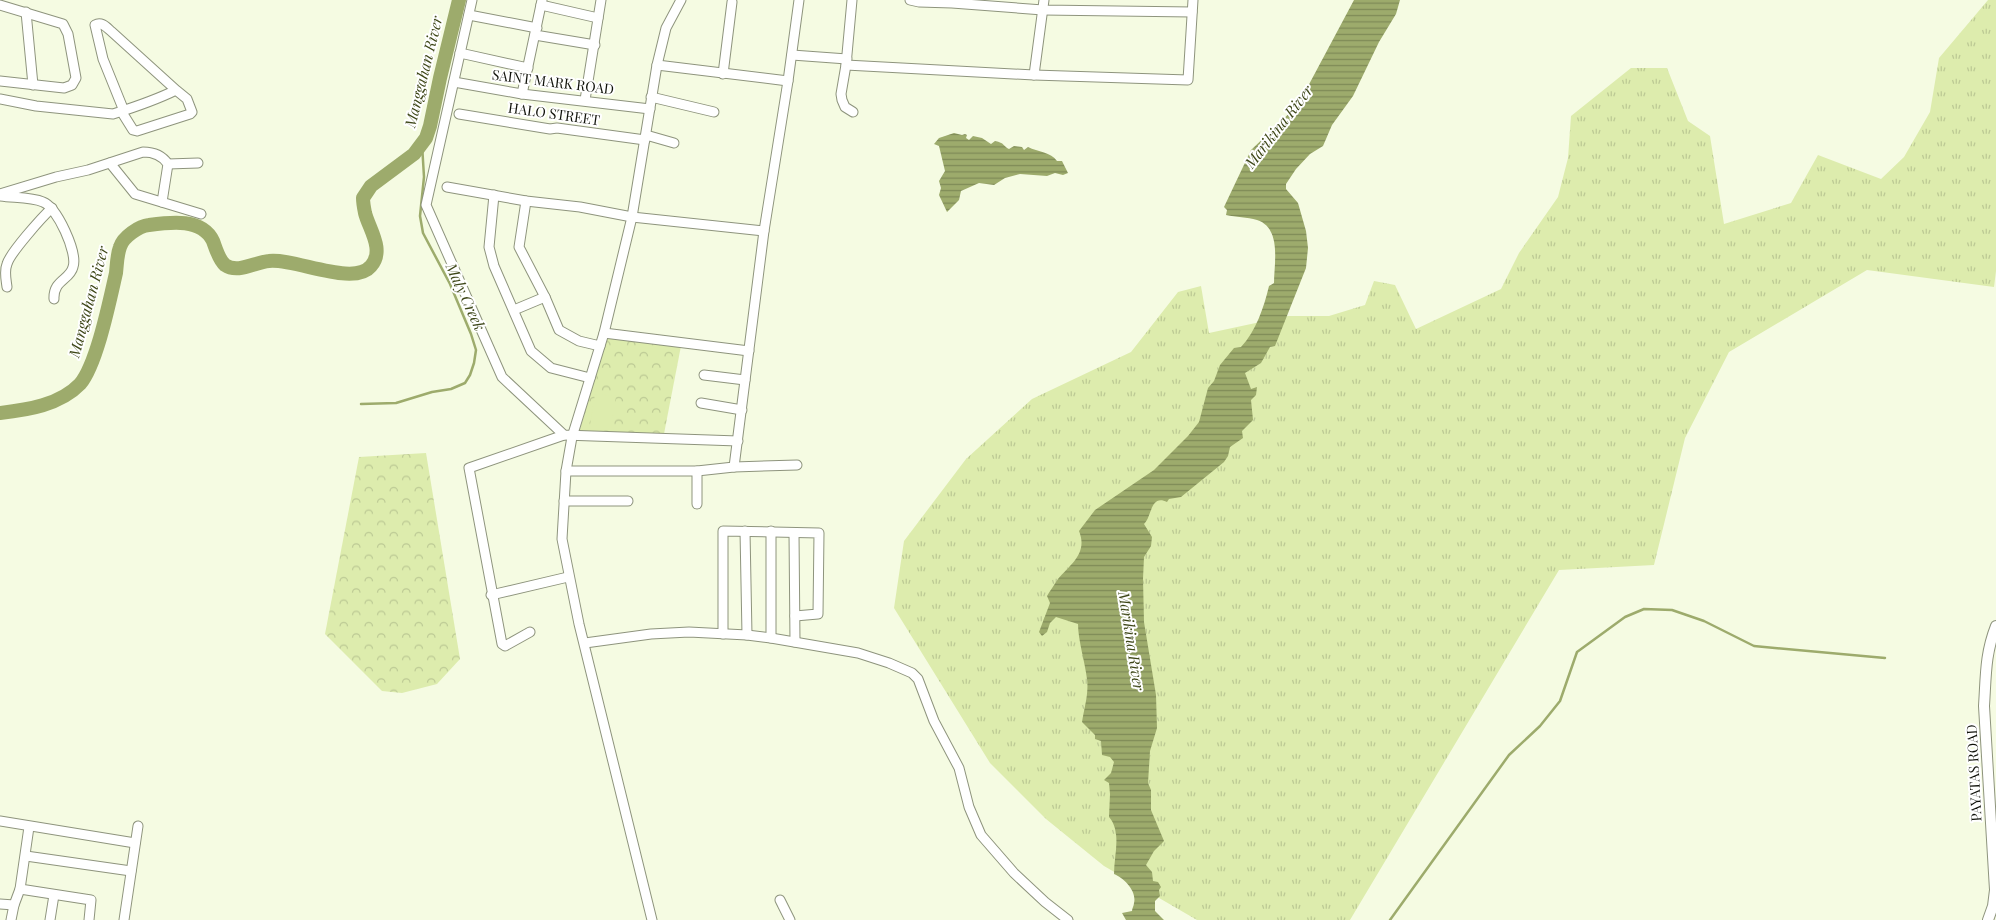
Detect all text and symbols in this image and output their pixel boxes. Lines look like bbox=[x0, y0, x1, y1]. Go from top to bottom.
water label: Manggahan River bbox=[399, 13, 447, 131]
street label: SAINT MARK ROAD bbox=[491, 65, 615, 98]
water label: Marikina River bbox=[1239, 80, 1317, 173]
street label: HALO STREET bbox=[507, 98, 601, 129]
water label: Manggahan River bbox=[63, 243, 113, 360]
water label: Maly Creek bbox=[441, 259, 490, 334]
water label: Marikina River bbox=[1114, 589, 1150, 692]
street label: PAYATAS ROAD bbox=[1961, 724, 1986, 822]

